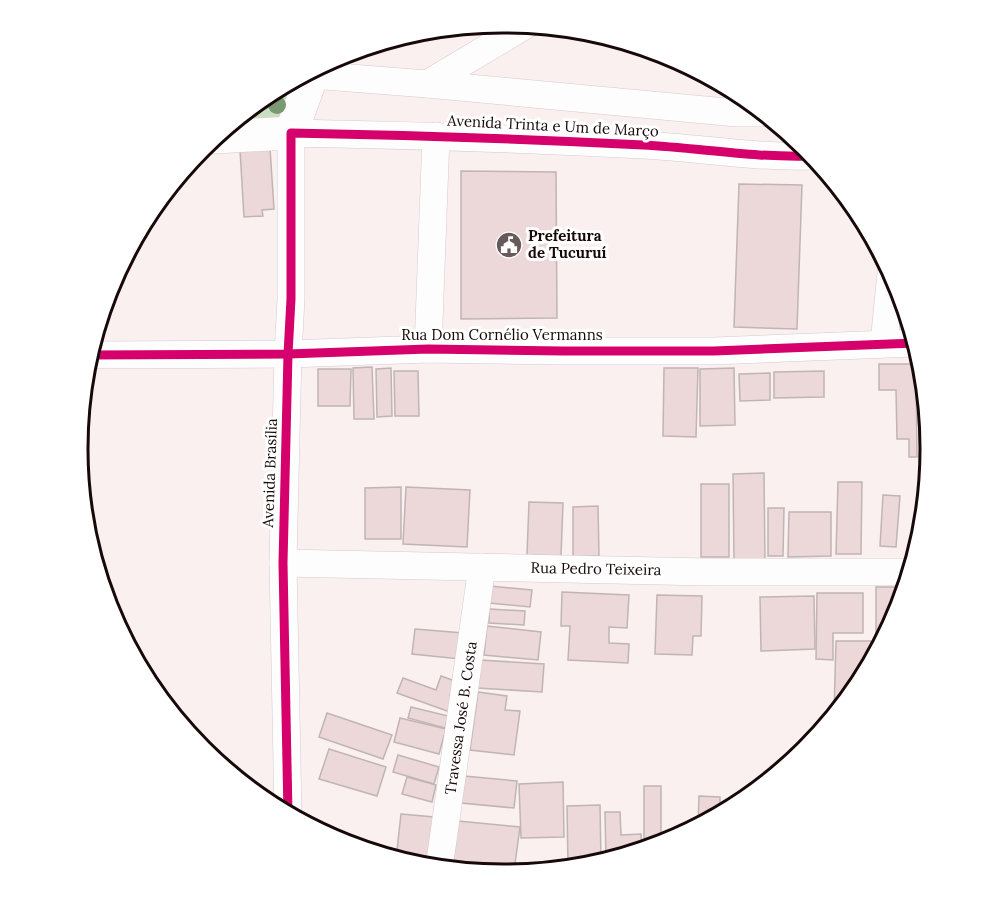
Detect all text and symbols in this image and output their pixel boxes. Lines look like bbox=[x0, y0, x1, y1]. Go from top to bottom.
street label: Avenida Trinta e Um de Março bbox=[446, 110, 659, 141]
place label: Prefeitura de Tucuruí bbox=[528, 226, 606, 262]
public building icon: Prefeitura de Tucuruí bbox=[494, 230, 524, 260]
street label: Rua Dom Cornélio Vermanns bbox=[401, 325, 603, 344]
street label: Avenida Brasília bbox=[258, 418, 281, 529]
street label: Rua Pedro Teixeira bbox=[531, 558, 662, 579]
street label: Travessa José B. Costa bbox=[440, 640, 481, 796]

